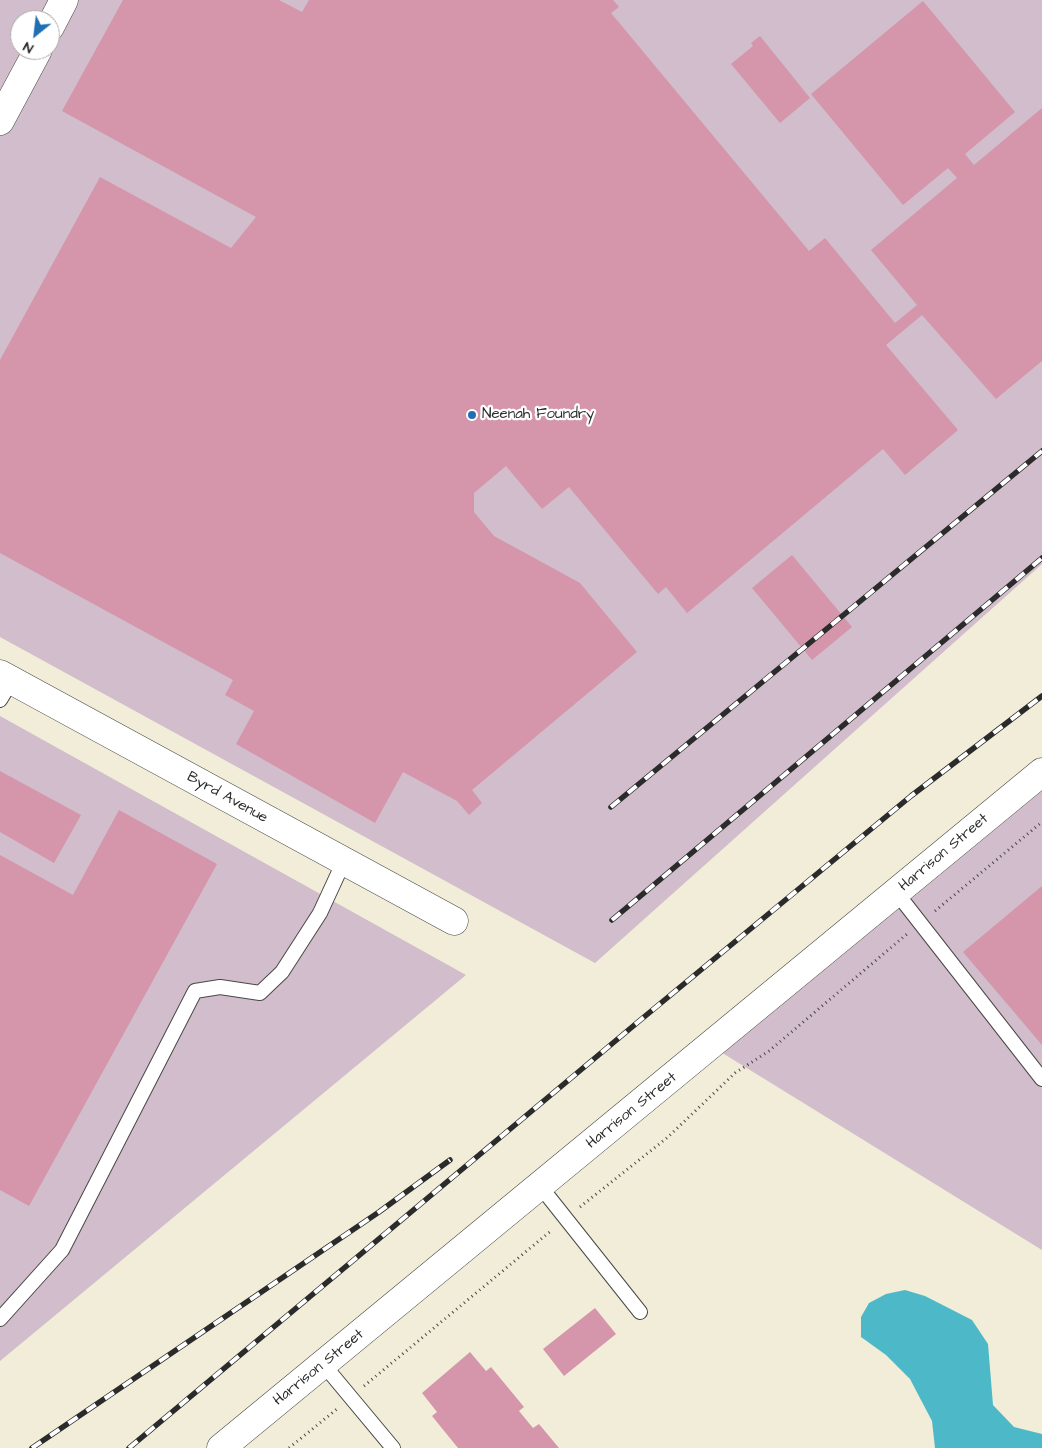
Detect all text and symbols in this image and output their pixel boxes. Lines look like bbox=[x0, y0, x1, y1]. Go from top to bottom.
north arrow bbox=[10, 10, 60, 60]
text: N bbox=[20, 36, 37, 58]
place label: Neenah Foundry bbox=[482, 406, 594, 424]
marker: Neenah Foundry bbox=[466, 409, 478, 421]
street label: Byrd Avenue bbox=[183, 768, 271, 828]
street label: Harrison Street bbox=[896, 810, 992, 896]
street label: Harrison Street bbox=[583, 1069, 681, 1153]
street label: Harrison Street bbox=[270, 1326, 368, 1410]

